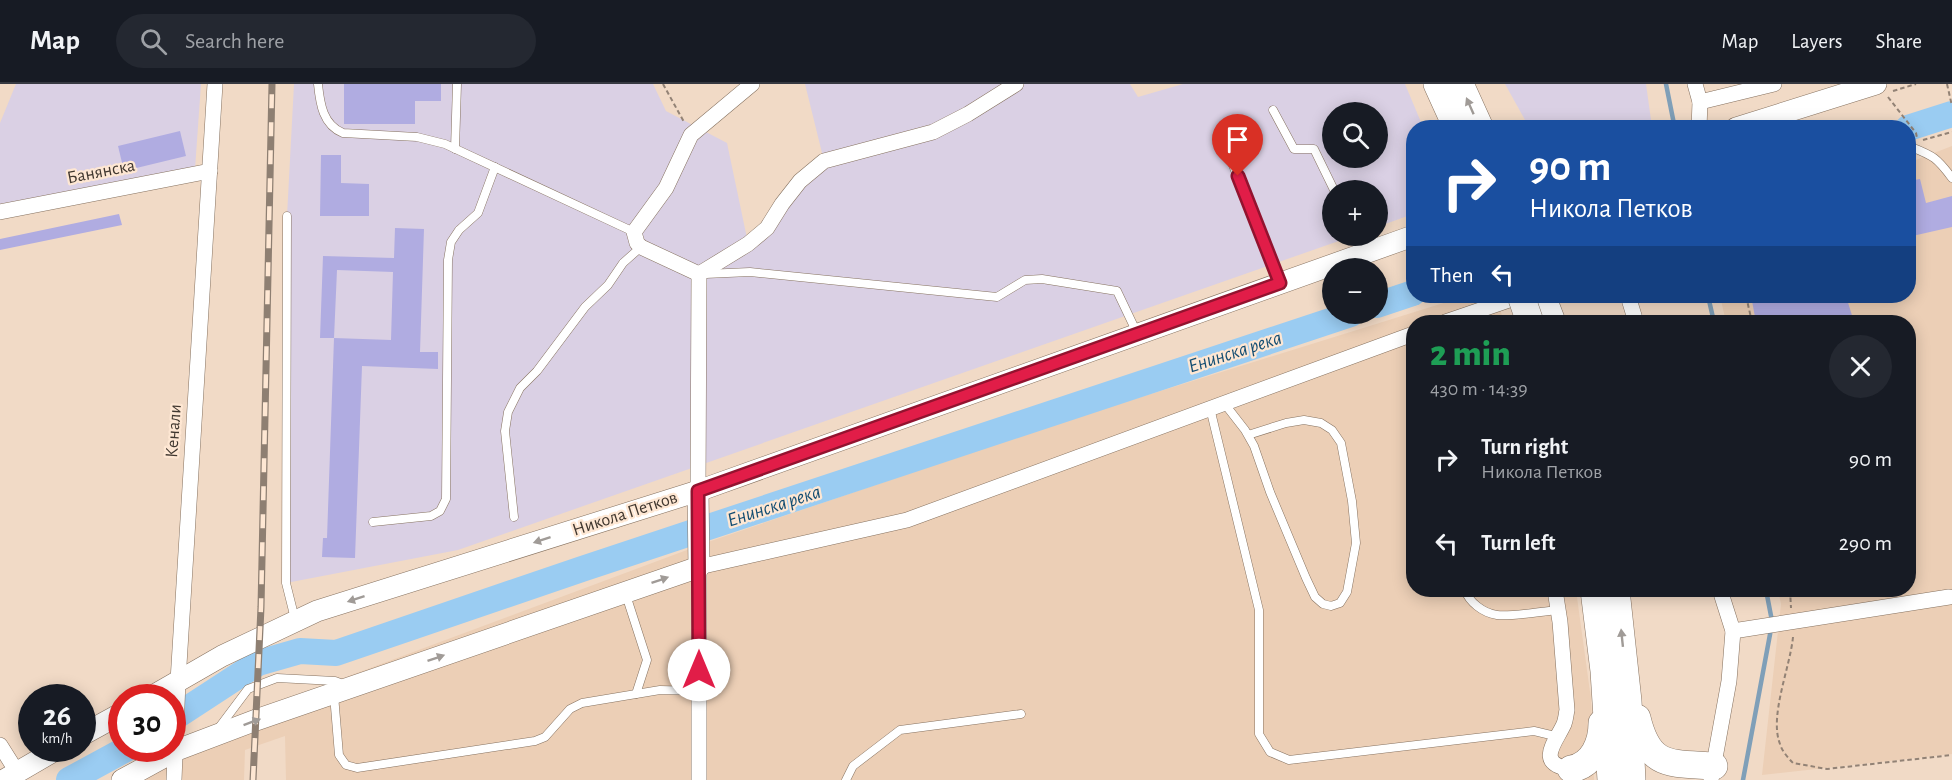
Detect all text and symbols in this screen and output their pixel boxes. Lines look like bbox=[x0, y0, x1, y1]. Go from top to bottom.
search box bbox=[116, 14, 536, 68]
icon: search bbox=[137, 25, 170, 58]
text: Map bbox=[30, 27, 80, 55]
text: Search here bbox=[185, 30, 284, 52]
text: Map bbox=[1722, 31, 1758, 52]
text: Layers bbox=[1791, 31, 1842, 52]
text: Share bbox=[1875, 31, 1922, 52]
one-way arrow bbox=[1466, 97, 1475, 114]
map controls bbox=[1322, 102, 1388, 324]
button: search bbox=[1322, 102, 1388, 168]
pin bbox=[1212, 114, 1263, 176]
icon: arrive bbox=[1221, 123, 1254, 156]
icon: right bbox=[1430, 144, 1508, 222]
text: 90 m bbox=[1529, 146, 1611, 188]
street label: Банянска bbox=[65, 157, 137, 187]
button: + bbox=[1322, 180, 1388, 246]
text: Никола Петков bbox=[1529, 195, 1693, 222]
button: − bbox=[1322, 258, 1388, 324]
icon: left bbox=[1486, 258, 1519, 291]
text: Then bbox=[1430, 264, 1474, 286]
water label: Енинска река bbox=[1186, 328, 1284, 376]
button: close bbox=[1829, 335, 1892, 398]
text: 2 min bbox=[1430, 336, 1511, 372]
text: 430 m · 14:39 bbox=[1430, 379, 1528, 399]
street label: Кенали bbox=[163, 403, 185, 459]
text: Turn right bbox=[1481, 436, 1568, 458]
icon: right bbox=[1430, 443, 1463, 476]
text: 90 m bbox=[1849, 448, 1892, 470]
text: Никола Петков bbox=[1481, 462, 1602, 482]
water label: Енинска река bbox=[725, 482, 823, 530]
street label: Никола Петков bbox=[570, 489, 680, 539]
icon: left bbox=[1430, 527, 1463, 560]
text: Turn left bbox=[1481, 532, 1555, 554]
text: 290 m bbox=[1839, 532, 1892, 554]
one-way arrow bbox=[533, 536, 551, 545]
one-way arrow bbox=[651, 575, 669, 584]
one-way arrow bbox=[347, 594, 365, 604]
one-way arrow bbox=[1617, 628, 1627, 647]
position arrow bbox=[667, 638, 731, 702]
one-way arrow bbox=[427, 652, 445, 662]
speed limit sign: 30 bbox=[108, 684, 186, 762]
text: 26 bbox=[43, 701, 71, 731]
one-way arrow bbox=[243, 716, 261, 726]
text: km/h bbox=[42, 731, 72, 746]

